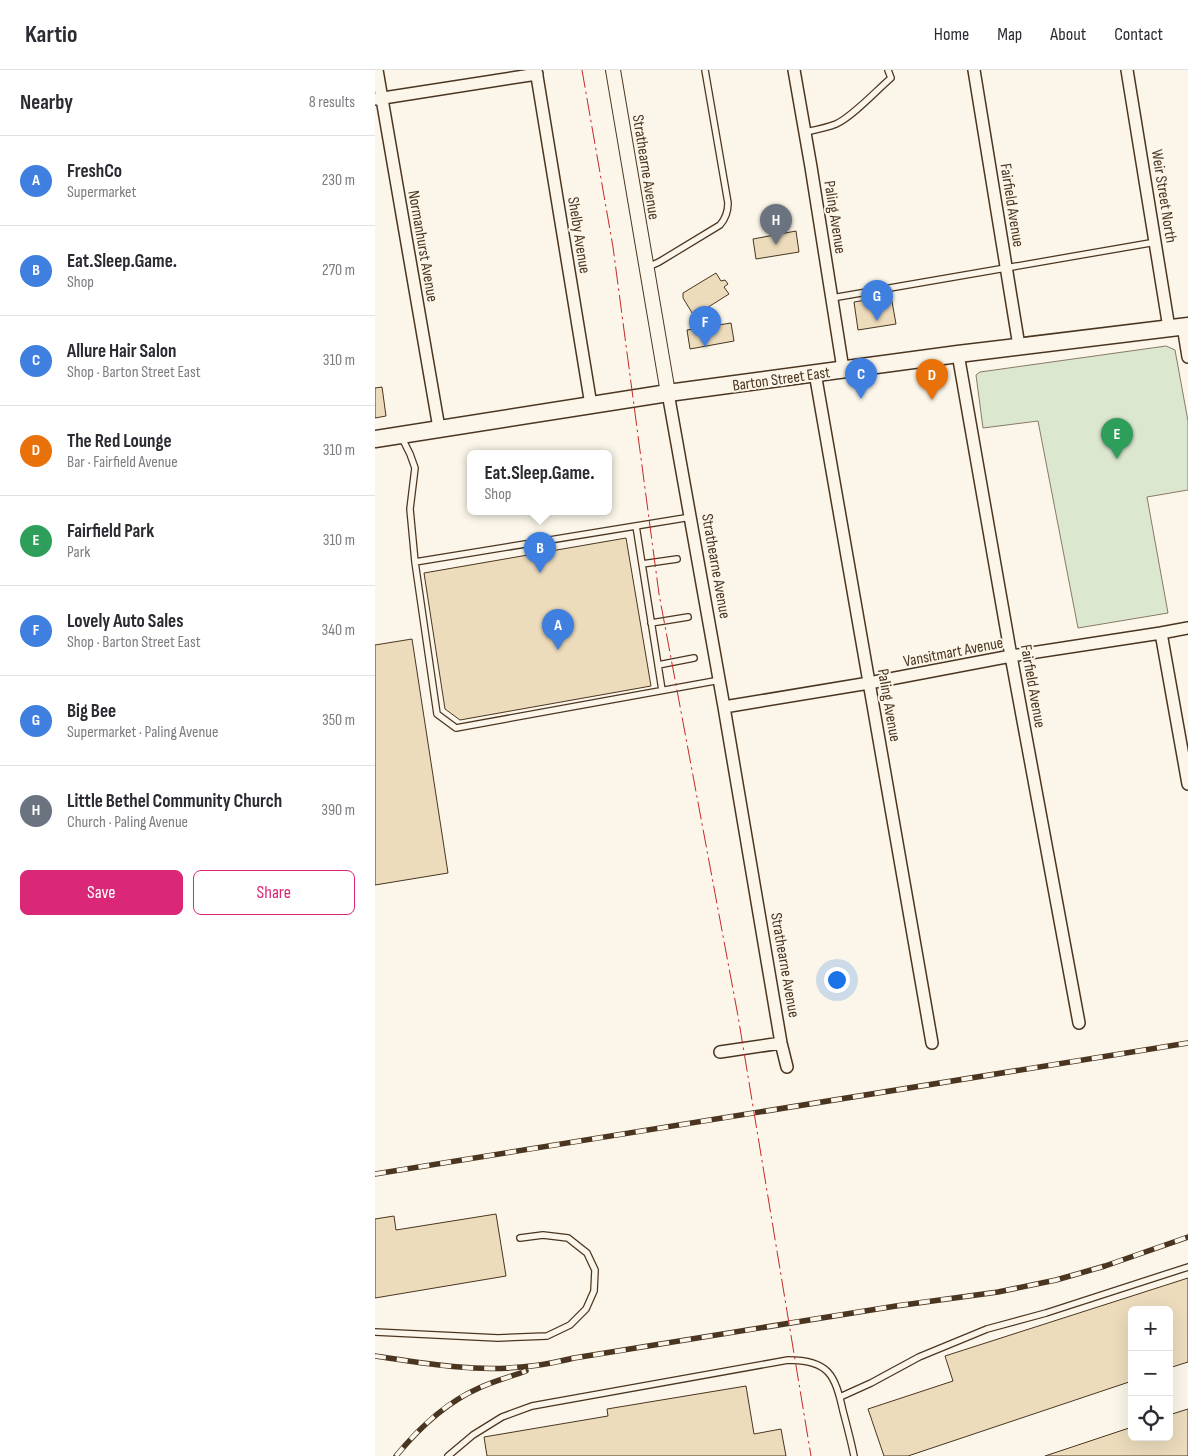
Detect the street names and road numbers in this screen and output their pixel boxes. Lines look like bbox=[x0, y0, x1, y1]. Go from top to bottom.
street label: Strathearne Avenue bbox=[628, 113, 663, 221]
street label: Weir Street North bbox=[1147, 148, 1180, 244]
street label: Fairfield Avenue bbox=[996, 162, 1028, 248]
street label: Paling Avenue bbox=[819, 179, 850, 255]
street label: Normanhurst Avenue bbox=[403, 189, 442, 303]
street label: Shelby Avenue bbox=[563, 195, 594, 275]
street label: Barton Street East bbox=[731, 363, 831, 396]
street label: Strathearne Avenue bbox=[697, 512, 734, 620]
street label: Vansitmart Avenue bbox=[902, 634, 1005, 671]
street label: Fairfield Avenue bbox=[1016, 643, 1049, 729]
street label: Paling Avenue bbox=[873, 667, 904, 743]
street label: Strathearne Avenue bbox=[766, 911, 803, 1019]

